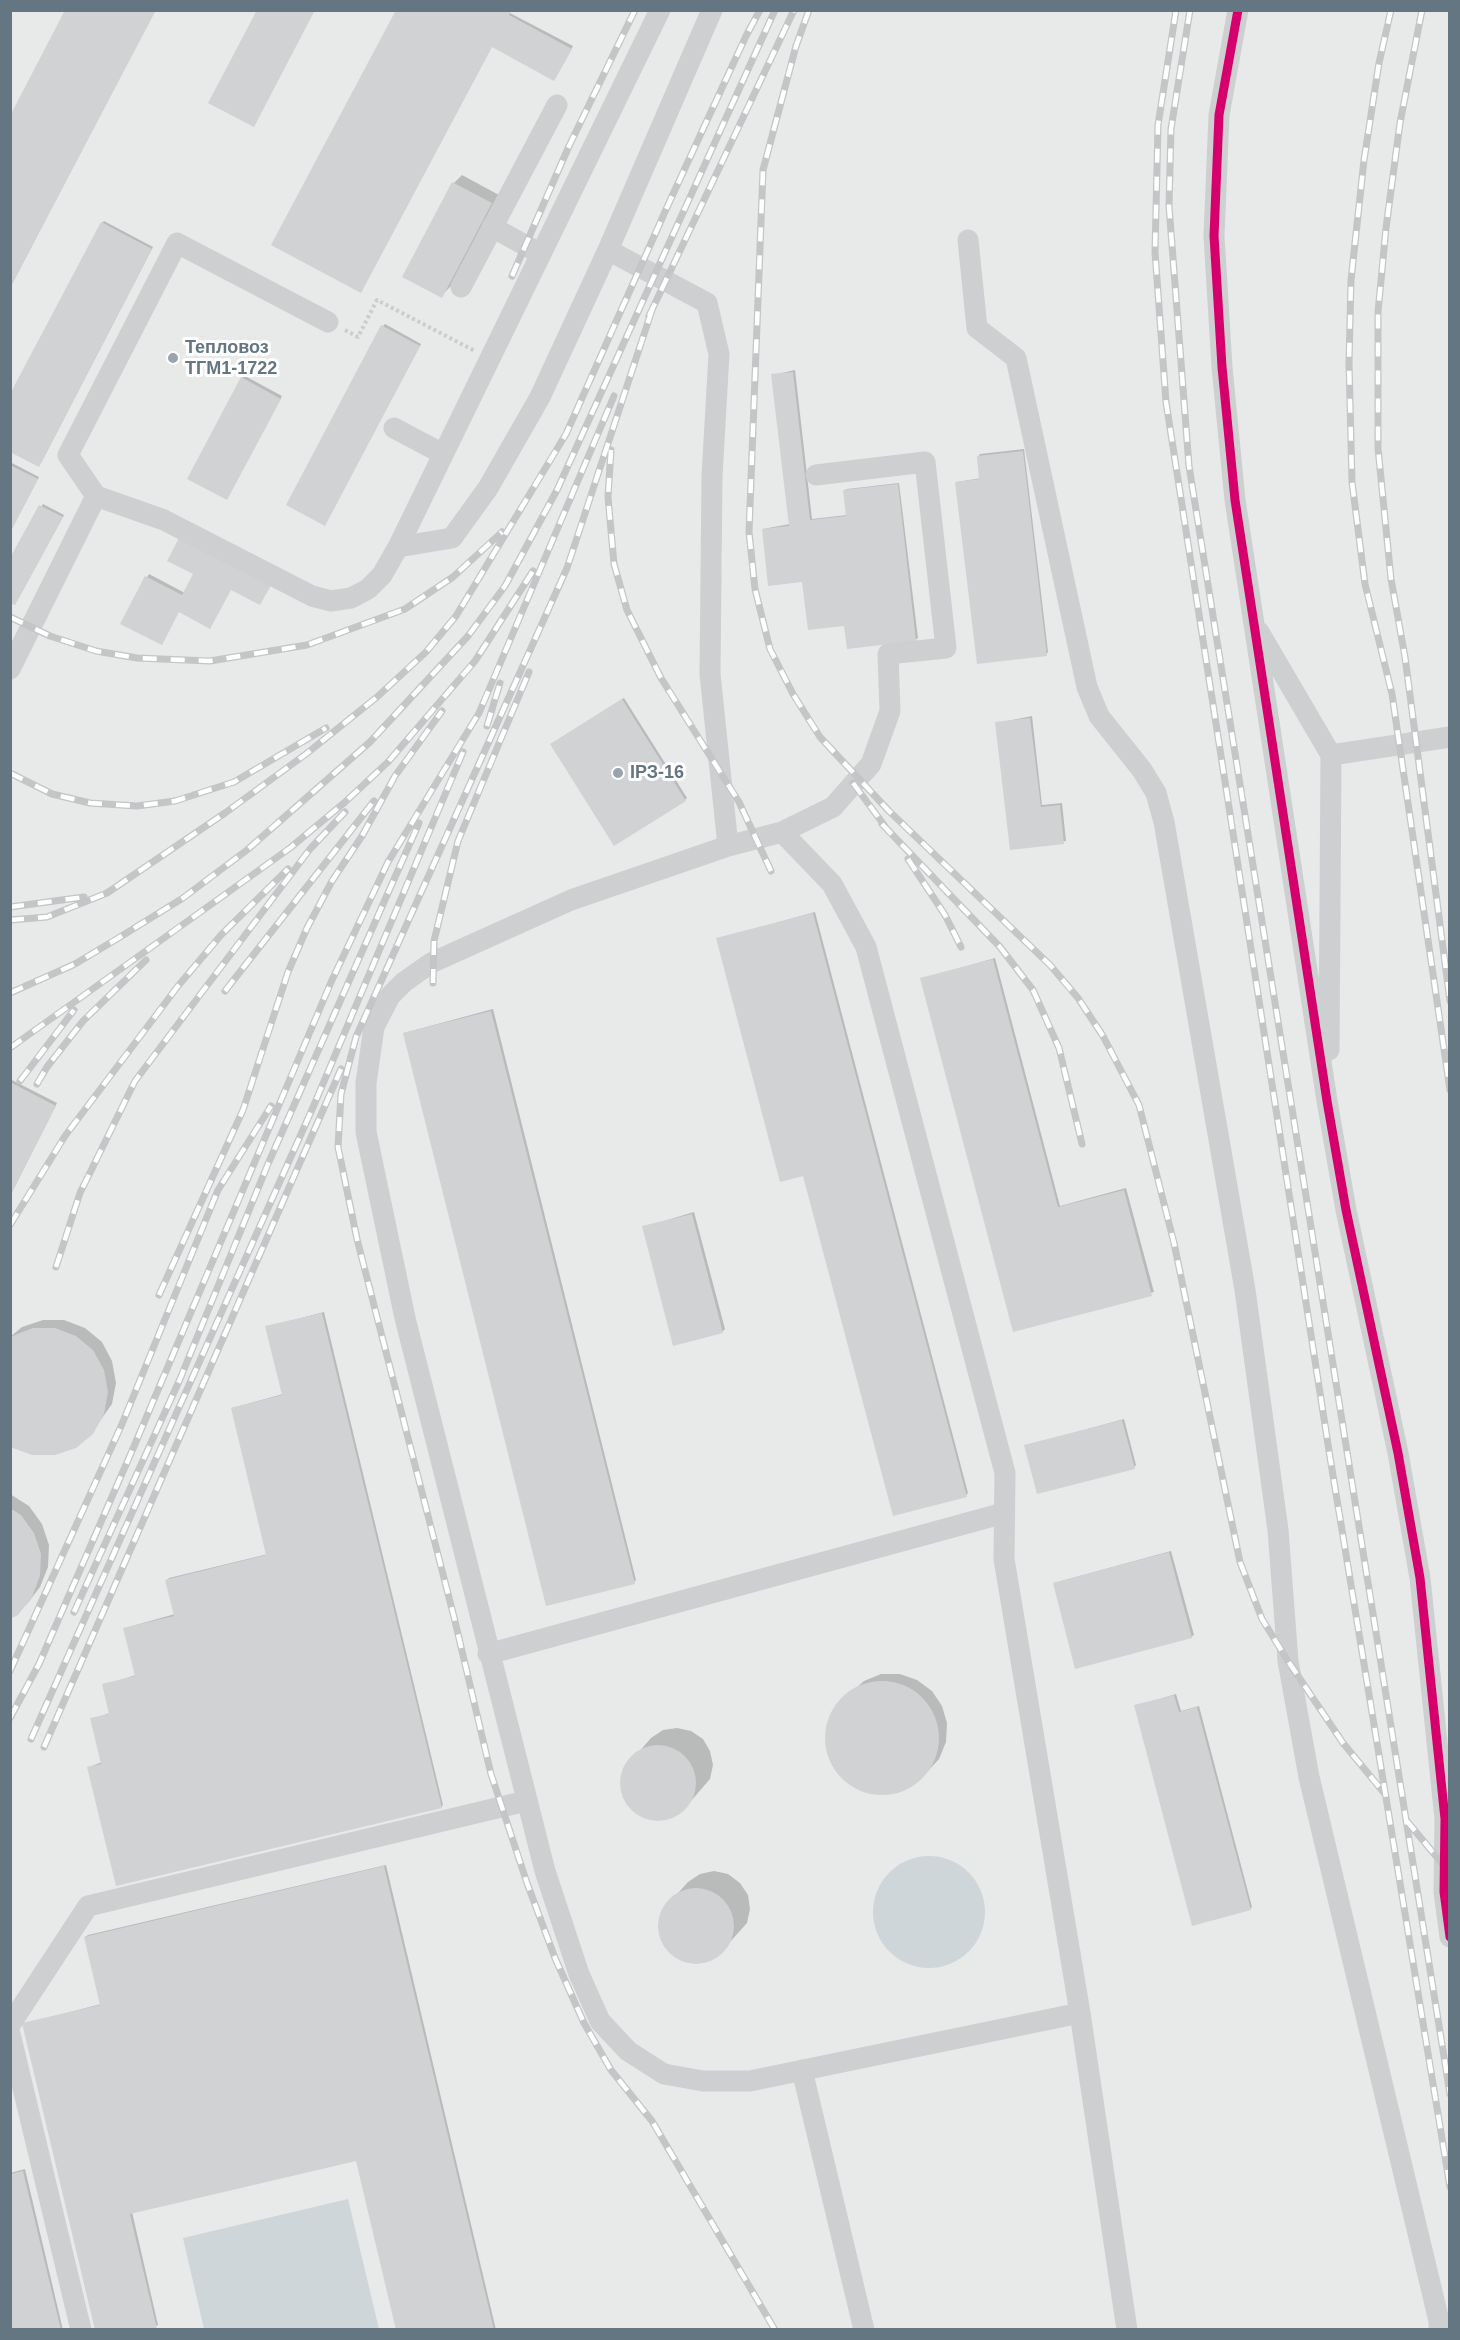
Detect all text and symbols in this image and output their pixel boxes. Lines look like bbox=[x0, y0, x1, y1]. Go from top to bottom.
place label: Тепловоз ТГМ1-1722 bbox=[185, 337, 277, 380]
marker: Тепловоз ТГМ1-1722 bbox=[166, 351, 180, 365]
place label: ІРЗ-16 bbox=[630, 762, 684, 784]
marker: ІРЗ-16 bbox=[611, 766, 625, 780]

